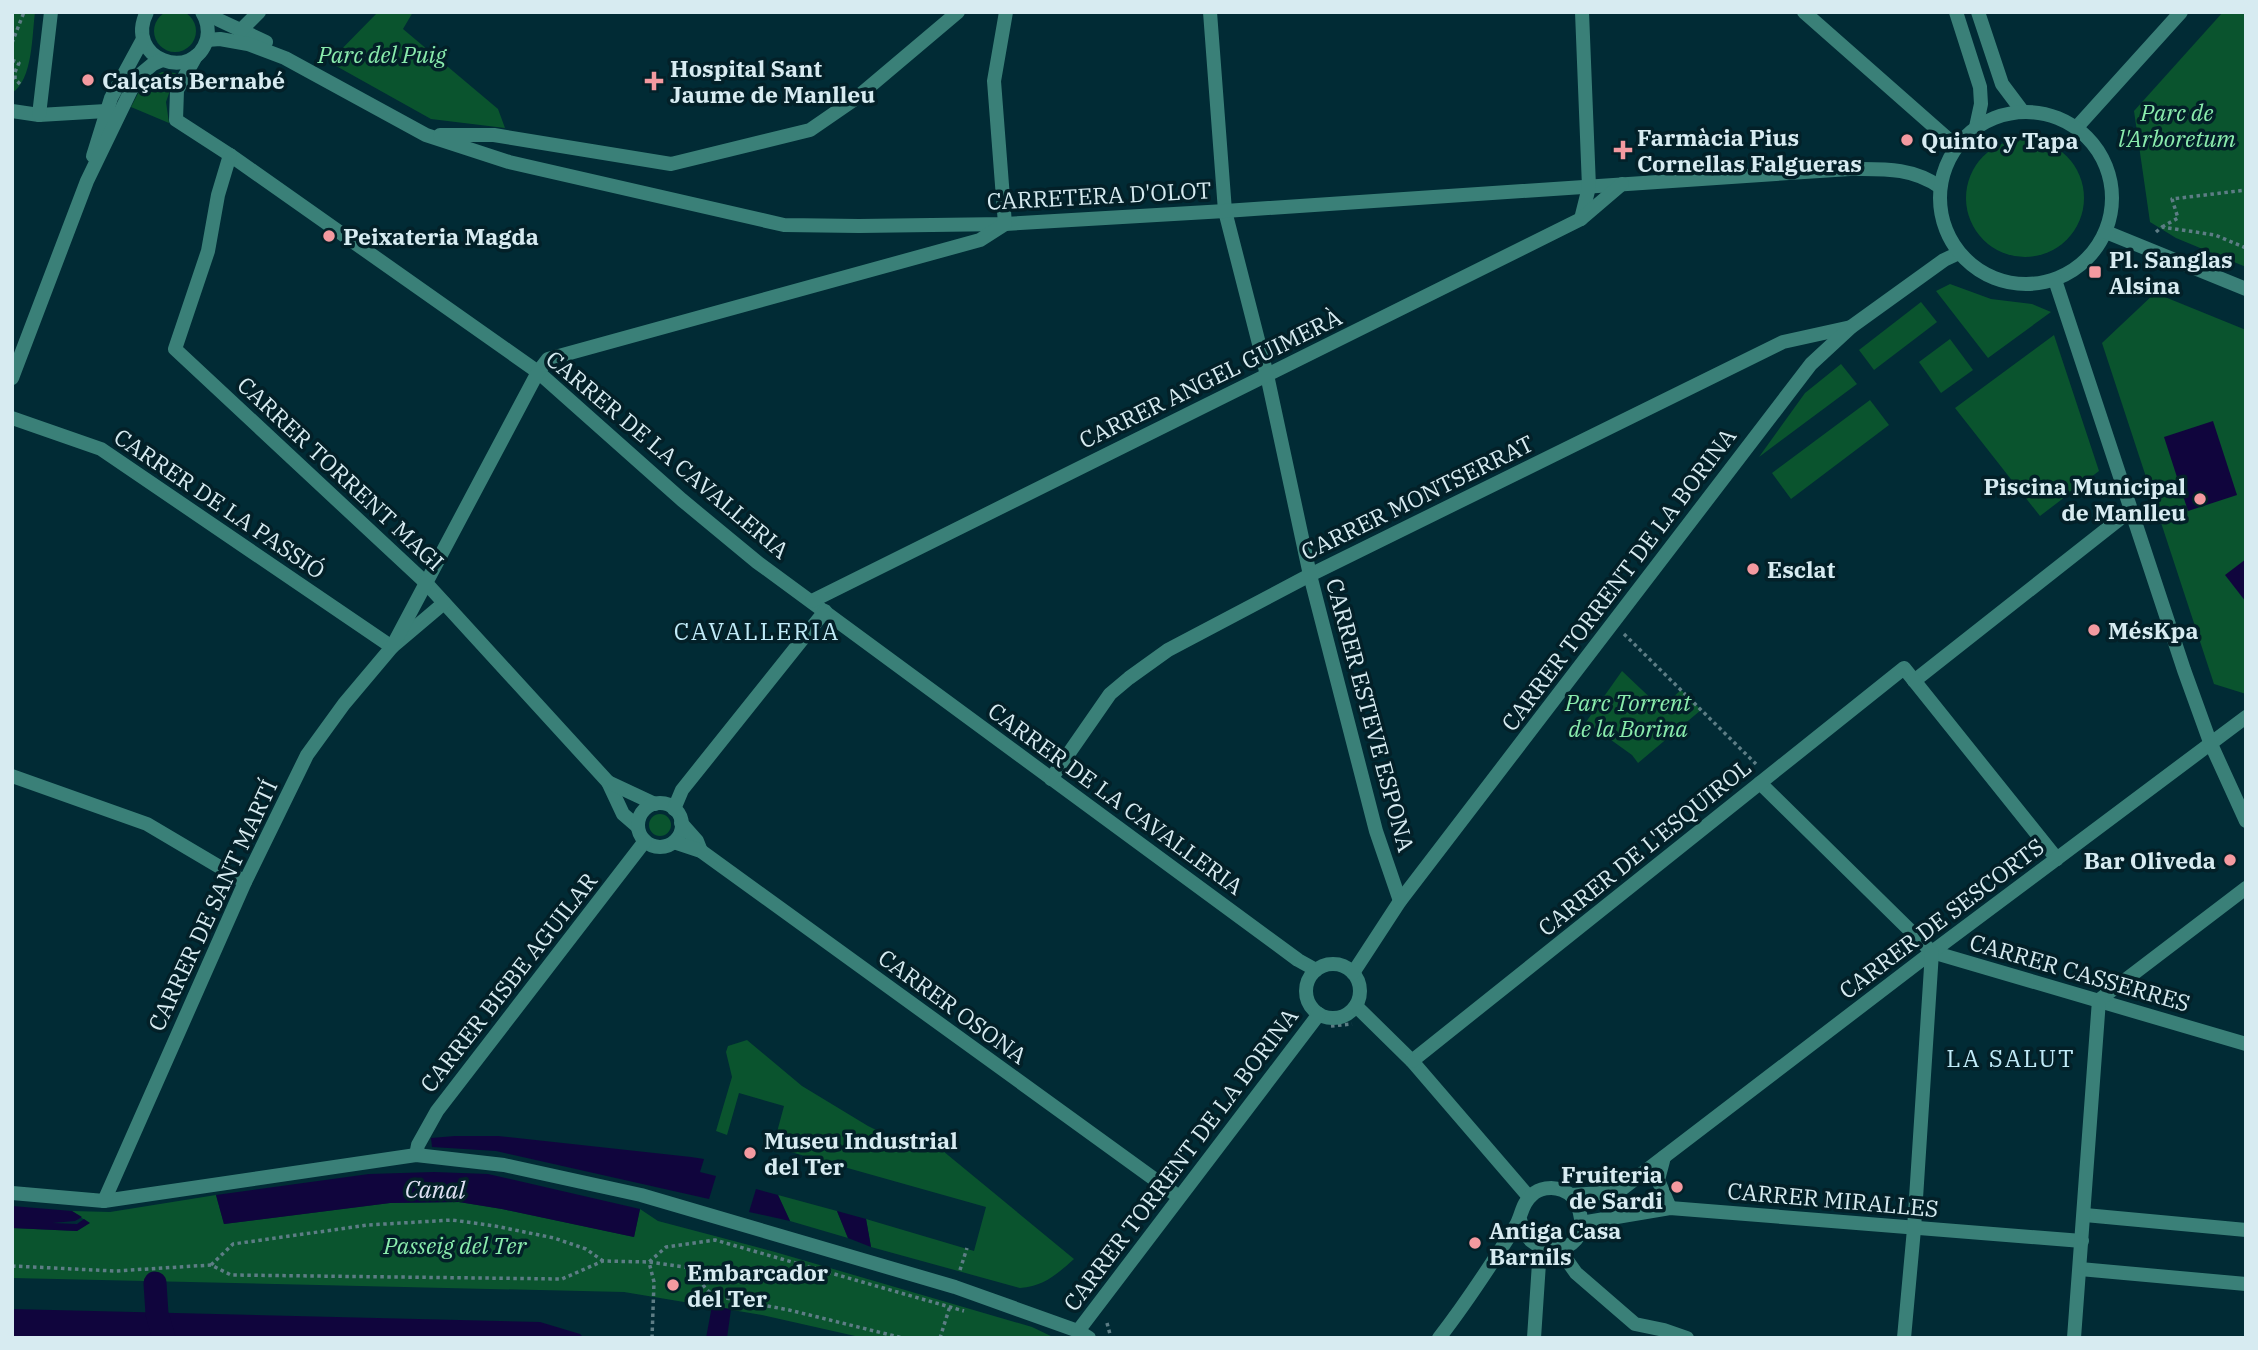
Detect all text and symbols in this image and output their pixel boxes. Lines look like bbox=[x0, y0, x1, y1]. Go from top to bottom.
park label: Parc del Puig bbox=[317, 39, 448, 69]
place label: Hospital Sant Jaume de Manlleu bbox=[670, 53, 875, 109]
place label: Calçats Bernabé bbox=[102, 65, 285, 95]
marker: Hospital Sant Jaume de Manlleu bbox=[644, 71, 664, 91]
marker: Calçats Bernabé bbox=[80, 72, 96, 88]
park label: Parc de l'Arboretum bbox=[2118, 97, 2236, 153]
place label: Farmàcia Pius Cornellas Falgueras bbox=[1637, 122, 1862, 178]
place label: Quinto y Tapa bbox=[1921, 125, 2079, 155]
marker: Quinto y Tapa bbox=[1899, 132, 1915, 148]
marker: Farmàcia Pius Cornellas Falgueras bbox=[1615, 142, 1631, 158]
street label: CARRETERA D'OLOT bbox=[986, 174, 1212, 216]
place label: Peixateria Magda bbox=[343, 221, 539, 251]
marker: Peixateria Magda bbox=[321, 228, 337, 244]
place label: Pl. Sanglas Alsina bbox=[2109, 244, 2233, 300]
marker: Pl. Sanglas Alsina bbox=[2087, 264, 2103, 280]
street label: CARRER ANGEL GUIMERÀ bbox=[1074, 301, 1346, 455]
street label: CARRER DE LA CAVALLERIA bbox=[540, 343, 796, 565]
street label: CARRER TORRENT MAGI bbox=[231, 369, 451, 577]
street label: CARRER DE LA PASSIÓ bbox=[109, 421, 331, 585]
street label: CARRER TORRENT DE LA BORINA bbox=[1494, 421, 1742, 737]
street label: CARRER MONTSERRAT bbox=[1296, 428, 1538, 566]
place label: Piscina Municipal de Manlleu bbox=[1983, 471, 2186, 527]
marker: Piscina Municipal de Manlleu bbox=[2192, 491, 2208, 507]
place label: Esclat bbox=[1767, 554, 1836, 584]
marker: Esclat bbox=[1745, 561, 1761, 577]
street label: CARRER ESTEVE ESPONA bbox=[1320, 575, 1422, 855]
district label: CAVALLERIA bbox=[674, 615, 840, 647]
place label: MésKpa bbox=[2108, 615, 2199, 645]
marker: MésKpa bbox=[2086, 622, 2102, 638]
park label: Parc Torrent de la Borina bbox=[1564, 687, 1692, 743]
street label: CARRER DE LA CAVALLERIA bbox=[982, 695, 1250, 901]
street label: CARRER DE L'ESQUIROL bbox=[1531, 752, 1757, 942]
street label: CARRER DE SANT MARTÍ bbox=[140, 774, 284, 1036]
street label: CARRER DE SESCORTS bbox=[1832, 831, 2050, 1005]
place label: Bar Oliveda bbox=[2084, 845, 2216, 875]
marker: Bar Oliveda bbox=[2222, 852, 2238, 868]
street label: CARRER BISBE AGUILAR bbox=[413, 866, 604, 1098]
street label: CARRER CASSERRES bbox=[1966, 926, 2194, 1018]
street label: CARRER OSONA bbox=[873, 942, 1033, 1070]
street label: CARRER TORRENT DE LA BORINA bbox=[1056, 1001, 1304, 1317]
district label: LA SALUT bbox=[1946, 1042, 2076, 1074]
place label: Museu Industrial del Ter bbox=[764, 1125, 958, 1181]
marker: Museu Industrial del Ter bbox=[742, 1145, 758, 1161]
place label: Fruiteria de Sardi bbox=[1561, 1159, 1663, 1215]
water label: Canal bbox=[405, 1172, 467, 1206]
street label: CARRER MIRALLES bbox=[1726, 1175, 1940, 1223]
marker: Fruiteria de Sardi bbox=[1669, 1179, 1685, 1195]
place label: Antiga Casa Barnils bbox=[1489, 1215, 1621, 1271]
park label: Passeig del Ter bbox=[383, 1230, 527, 1260]
marker: Antiga Casa Barnils bbox=[1467, 1235, 1483, 1251]
place label: Embarcador del Ter bbox=[687, 1257, 829, 1313]
marker: Embarcador del Ter bbox=[665, 1277, 681, 1293]

